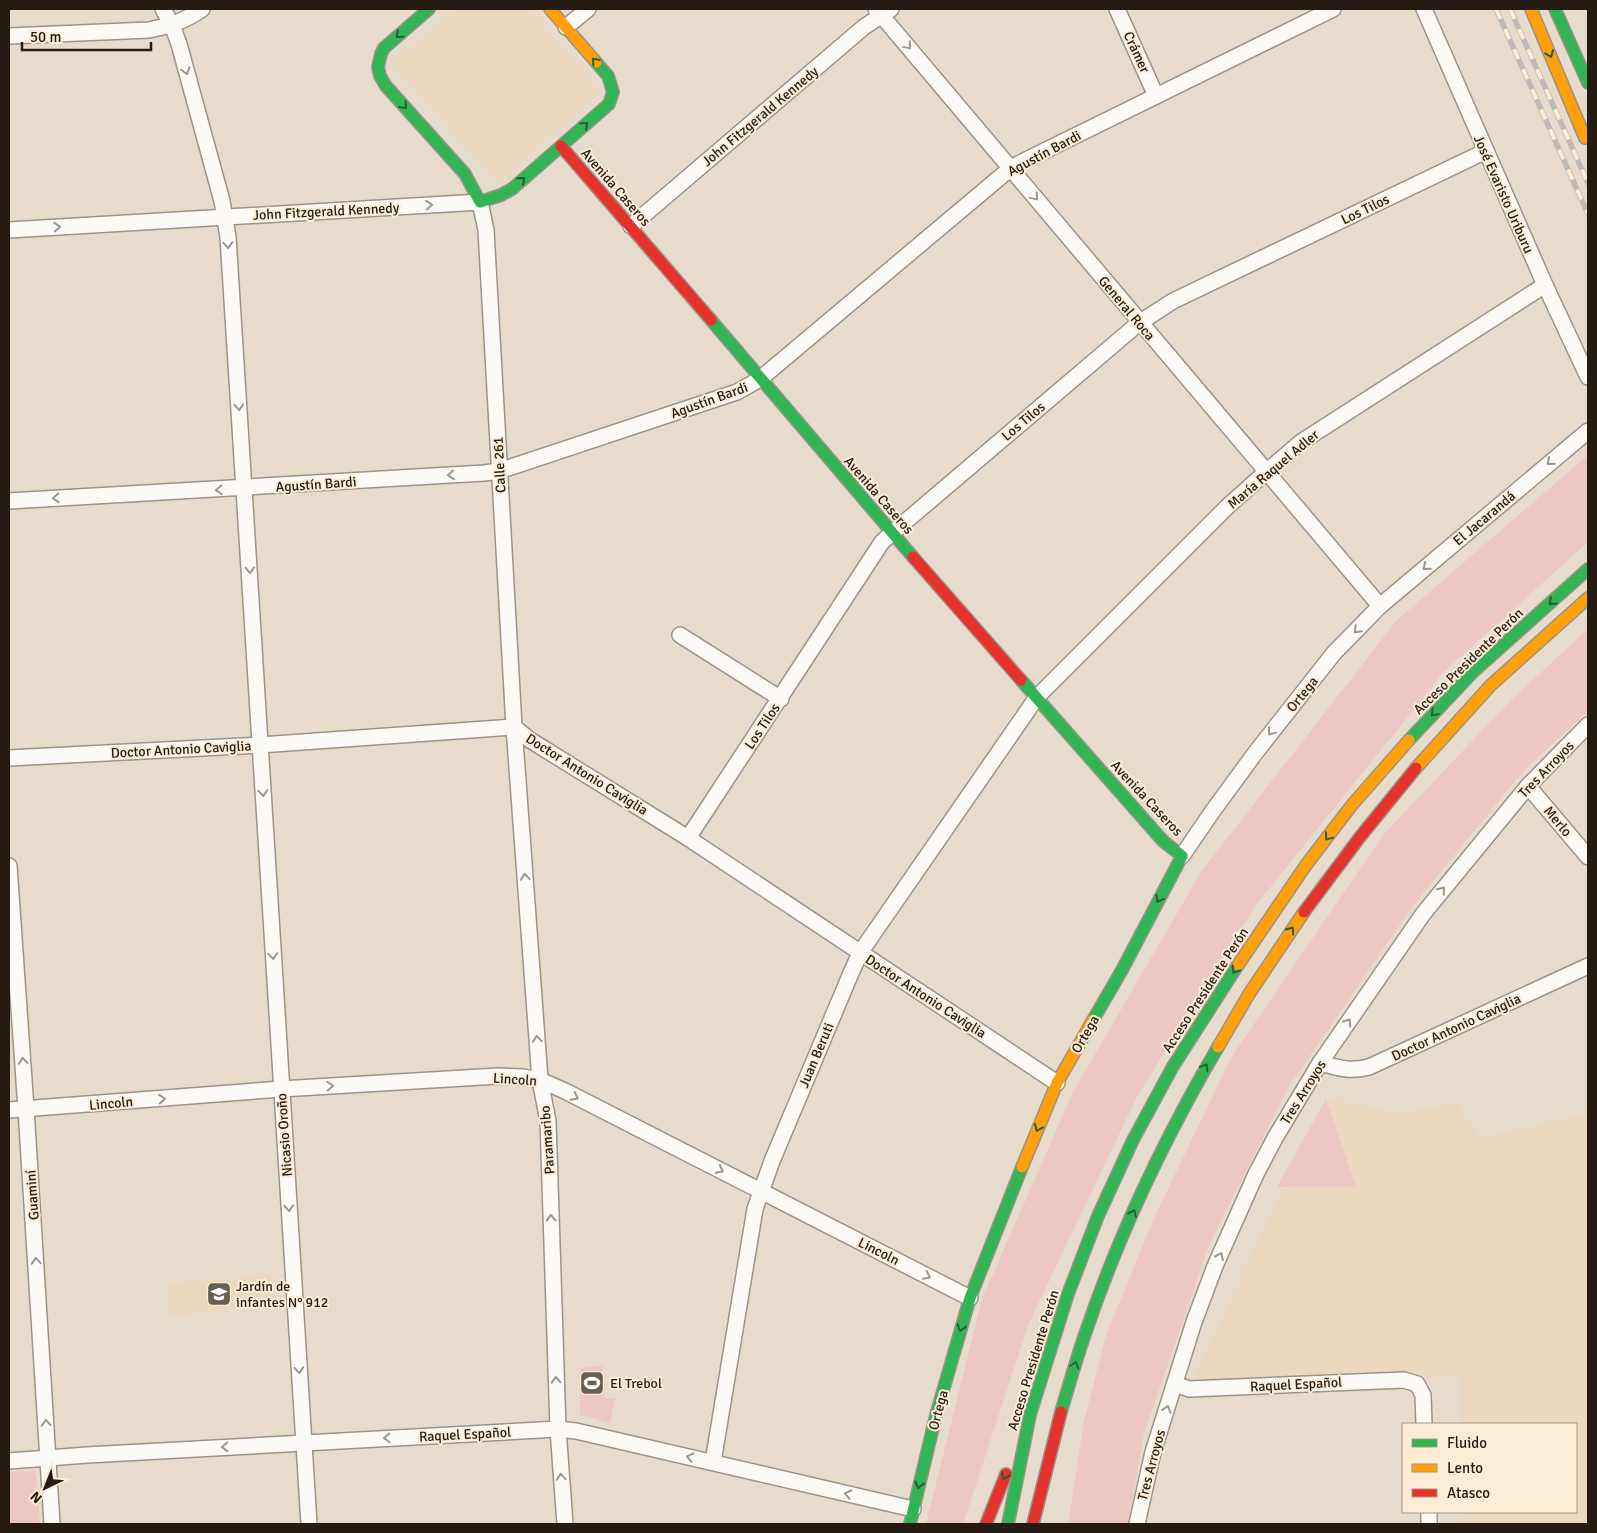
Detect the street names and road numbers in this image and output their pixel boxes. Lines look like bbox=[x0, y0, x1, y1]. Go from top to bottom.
street label: Crámer bbox=[1120, 29, 1154, 76]
street label: John Fitzgerald Kennedy bbox=[699, 62, 822, 170]
street label: Agustín Bardi bbox=[1005, 127, 1084, 180]
street label: José Evaristo Uriburu bbox=[1470, 132, 1537, 256]
street label: Avenida Caseros bbox=[577, 145, 654, 230]
street label: Los Tilos bbox=[1338, 191, 1392, 228]
street label: John Fitzgerald Kennedy bbox=[252, 199, 400, 224]
street label: General Roca bbox=[1095, 273, 1159, 344]
street label: Agustín Bardi bbox=[668, 379, 750, 422]
street label: Los Tilos bbox=[998, 398, 1049, 444]
street label: María Raquel Adler bbox=[1224, 426, 1323, 513]
street label: Calle 261 bbox=[490, 436, 509, 493]
street label: Avenida Caseros bbox=[840, 453, 917, 538]
street label: Agustín Bardi bbox=[275, 473, 357, 496]
street label: El Jacarandá bbox=[1450, 487, 1519, 549]
street label: Acceso Presidente Perón bbox=[1410, 605, 1527, 718]
street label: Ortega bbox=[1283, 673, 1322, 716]
street label: Los Tilos bbox=[741, 700, 784, 752]
street label: Doctor Antonio Caviglia bbox=[523, 730, 651, 819]
street label: Doctor Antonio Caviglia bbox=[110, 737, 252, 762]
street label: Tres Arroyos bbox=[1515, 737, 1578, 801]
street label: Avenida Caseros bbox=[1107, 757, 1186, 840]
street label: Merlo bbox=[1540, 803, 1575, 840]
street label: Acceso Presidente Perón bbox=[1159, 924, 1252, 1056]
street label: Doctor Antonio Caviglia bbox=[862, 951, 989, 1042]
street label: Doctor Antonio Caviglia bbox=[1389, 990, 1524, 1065]
street label: Ortega bbox=[1068, 1012, 1103, 1056]
street label: Juan Beruti bbox=[795, 1020, 838, 1090]
street label: Tres Arroyos bbox=[1277, 1057, 1330, 1128]
street label: Lincoln bbox=[492, 1069, 538, 1090]
street label: Lincoln bbox=[88, 1093, 134, 1114]
street label: Nicasio Oroño bbox=[273, 1093, 296, 1177]
street label: Paramaribo bbox=[537, 1105, 558, 1175]
street label: Guaminí bbox=[22, 1169, 43, 1221]
street label: Lincoln bbox=[855, 1234, 902, 1269]
street label: Acceso Presidente Perón bbox=[1004, 1288, 1063, 1432]
street label: Raquel Español bbox=[1250, 1374, 1342, 1395]
street label: Ortega bbox=[925, 1388, 952, 1432]
street label: Raquel Español bbox=[419, 1424, 511, 1445]
street label: Tres Arroyos bbox=[1134, 1428, 1169, 1502]

